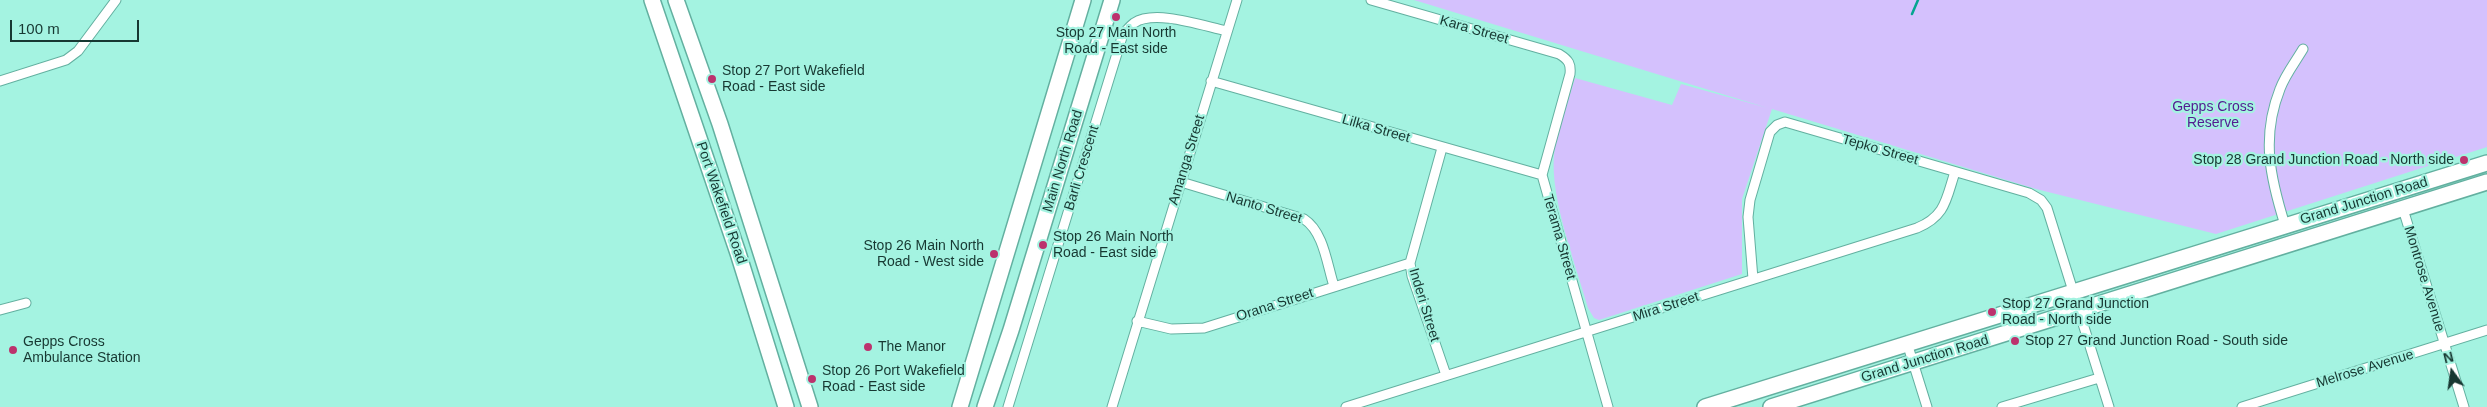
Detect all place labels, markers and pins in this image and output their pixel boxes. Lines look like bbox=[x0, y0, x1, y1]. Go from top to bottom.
marker: Stop 27 Main North Road - East side bbox=[1110, 11, 1122, 23]
place label: Stop 27 Main North Road - East side bbox=[1056, 25, 1176, 58]
place label: Stop 27 Port Wakefield Road - East side bbox=[722, 63, 865, 95]
marker: Stop 27 Port Wakefield Road - East side bbox=[706, 73, 718, 85]
place label: Stop 28 Grand Junction Road - North side bbox=[2193, 152, 2454, 168]
marker: Stop 28 Grand Junction Road - North side bbox=[2458, 154, 2470, 166]
place label: Stop 26 Main North Road - East side bbox=[1053, 229, 1174, 262]
place label: Stop 26 Main North Road - West side bbox=[863, 238, 984, 270]
marker: Stop 26 Main North Road - East side bbox=[1037, 239, 1049, 251]
marker: Stop 26 Main North Road - West side bbox=[988, 248, 1000, 260]
place label: Stop 27 Grand Junction Road - North side bbox=[2002, 296, 2149, 328]
marker: Stop 27 Grand Junction Road - North side bbox=[1986, 306, 1998, 318]
place label: Stop 27 Grand Junction Road - South side bbox=[2025, 333, 2288, 349]
place label: Gepps Cross Ambulance Station bbox=[23, 334, 141, 367]
marker: Stop 27 Grand Junction Road - South side bbox=[2009, 335, 2021, 347]
place label: The Manor bbox=[878, 339, 946, 355]
marker: The Manor bbox=[862, 341, 874, 353]
marker: Gepps Cross Ambulance Station bbox=[7, 344, 19, 356]
place label: Stop 26 Port Wakefield Road - East side bbox=[822, 363, 965, 396]
marker: Stop 26 Port Wakefield Road - East side bbox=[806, 373, 818, 385]

